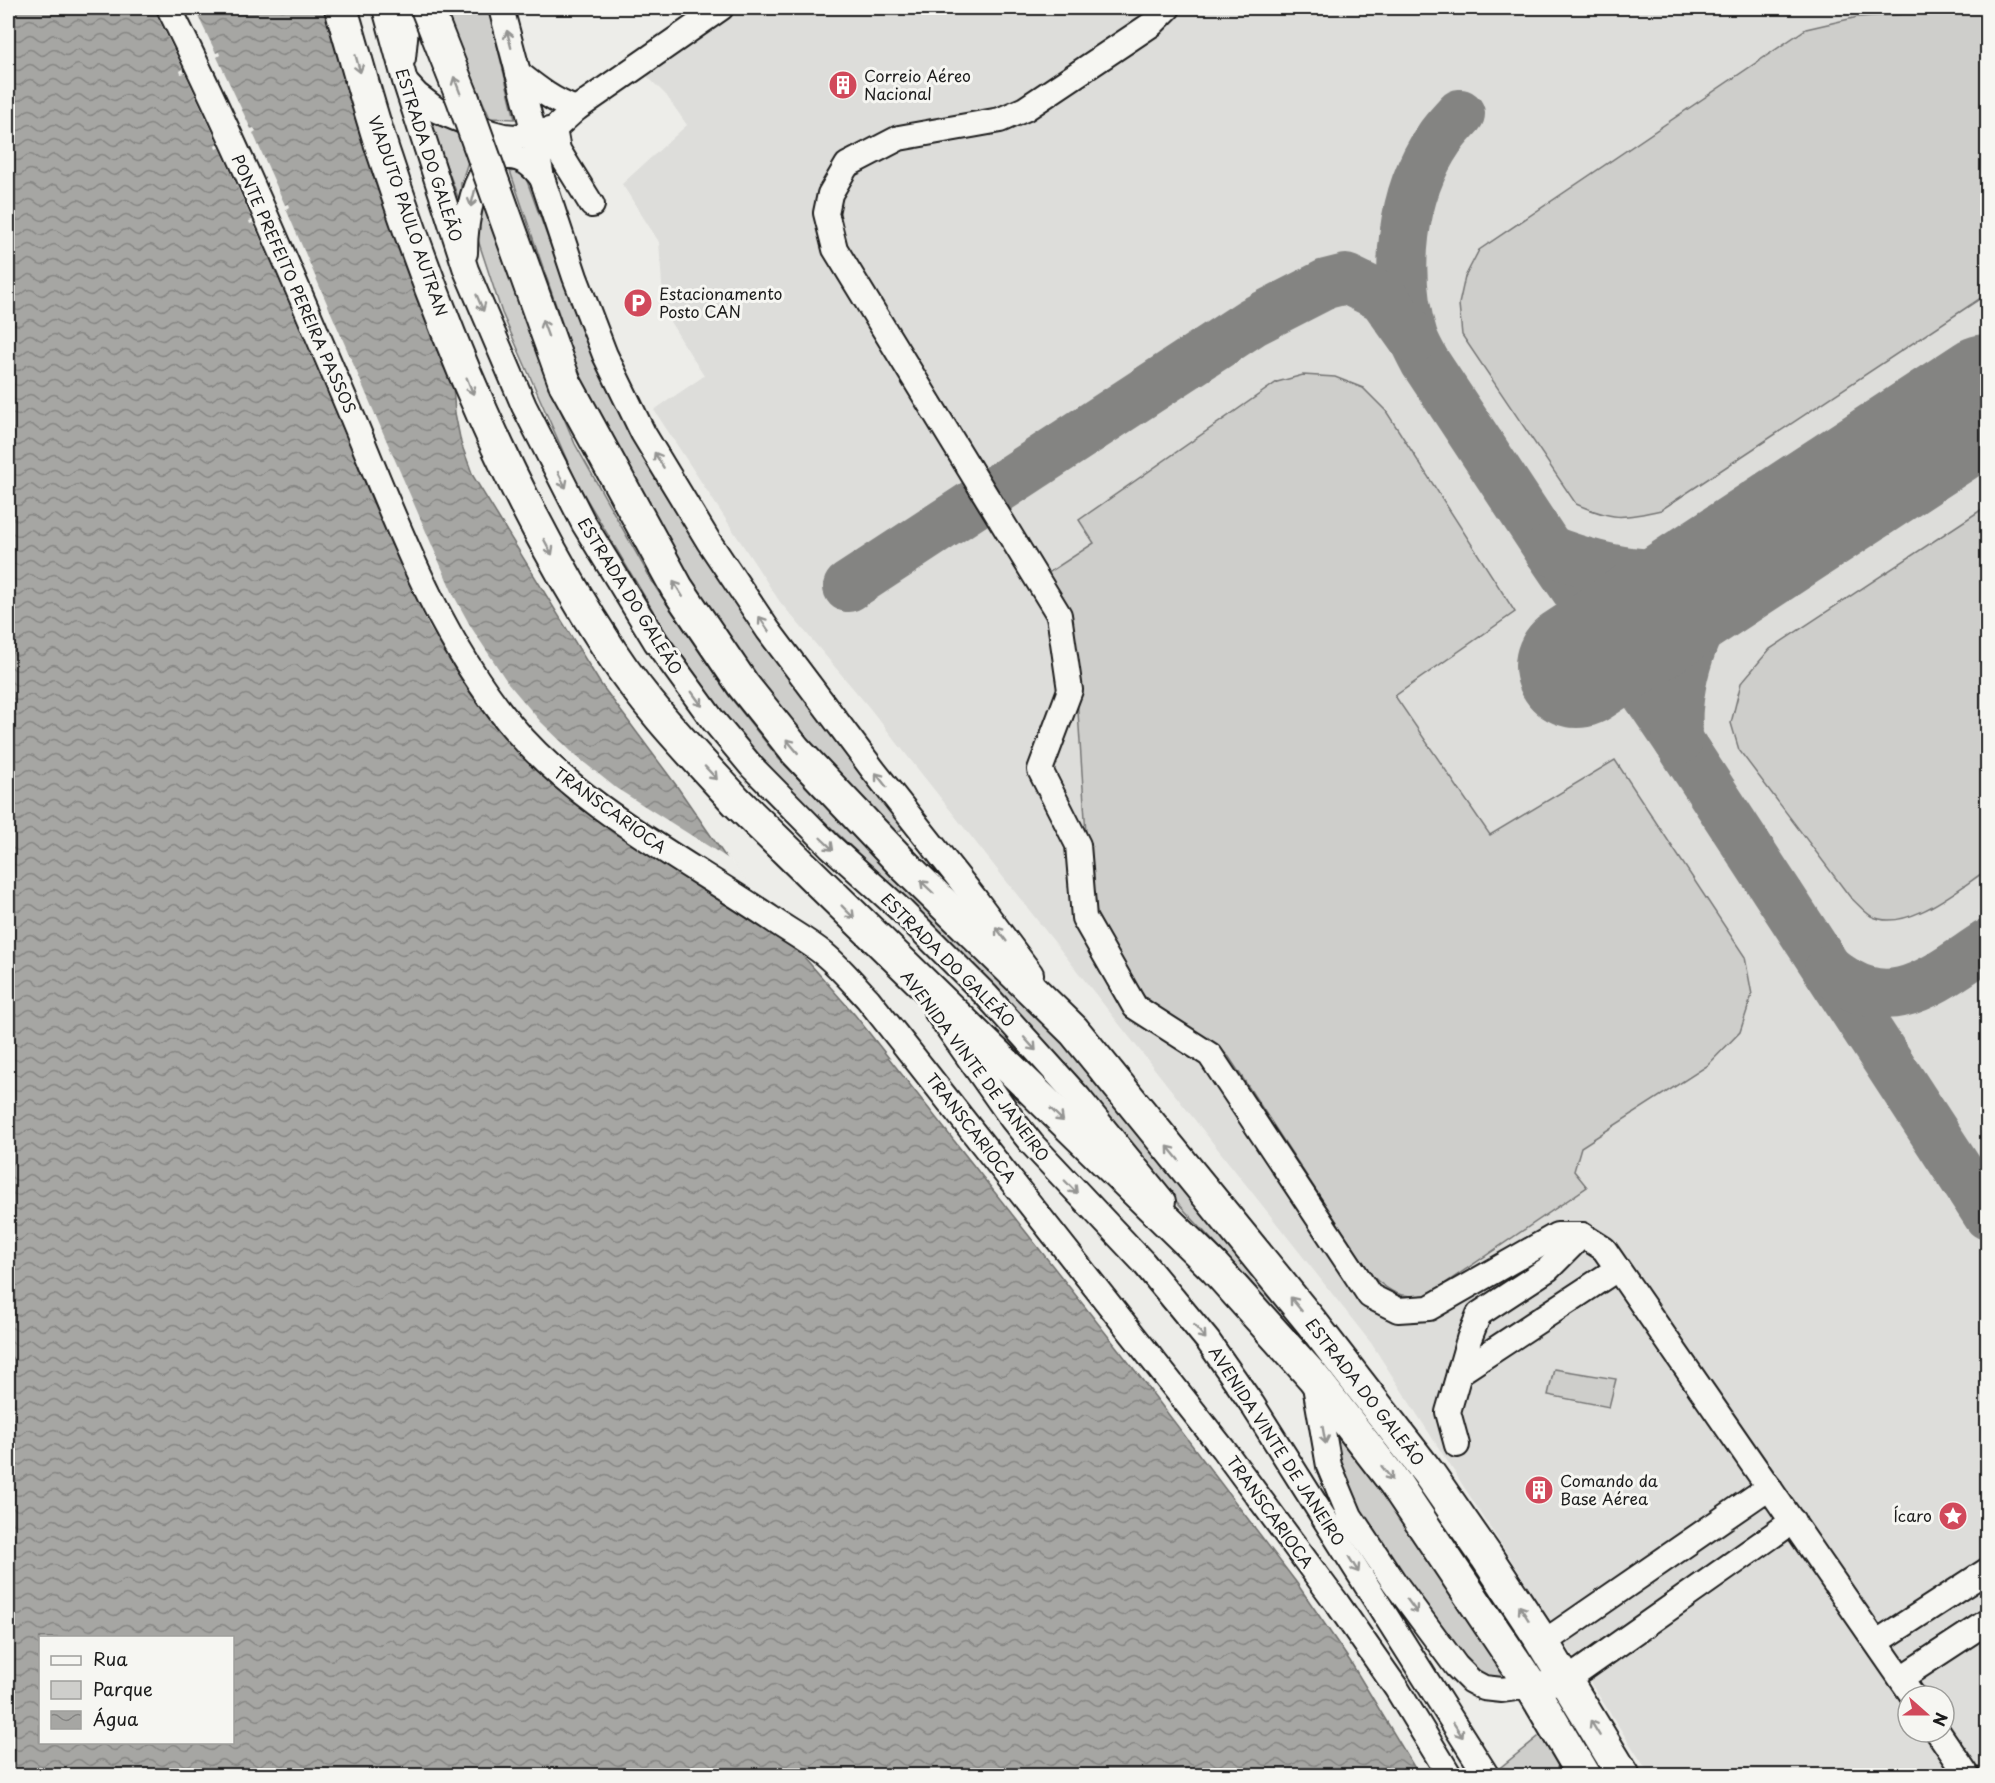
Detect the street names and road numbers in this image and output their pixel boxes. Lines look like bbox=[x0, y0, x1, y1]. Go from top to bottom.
street label: ESTRADA DO GALEÃO bbox=[391, 65, 469, 245]
street label: VIADUTO PAULO AUTRAN bbox=[363, 112, 455, 319]
street label: PONTE PREFEITO PEREIRA PASSOS bbox=[227, 150, 363, 417]
street label: ESTRADA DO GALEÃO bbox=[573, 512, 689, 679]
street label: TRANSCARIOCA bbox=[549, 760, 672, 858]
street label: ESTRADA DO GALEÃO bbox=[876, 887, 1021, 1032]
street label: AVENIDA VINTE DE JANEIRO bbox=[896, 965, 1056, 1166]
street label: TRANSCARIOCA bbox=[921, 1067, 1022, 1188]
street label: ESTRADA DO GALEÃO bbox=[1301, 1313, 1431, 1470]
street label: AVENIDA VINTE DE JANEIRO bbox=[1204, 1341, 1352, 1550]
street label: TRANSCARIOCA bbox=[1222, 1450, 1320, 1573]

